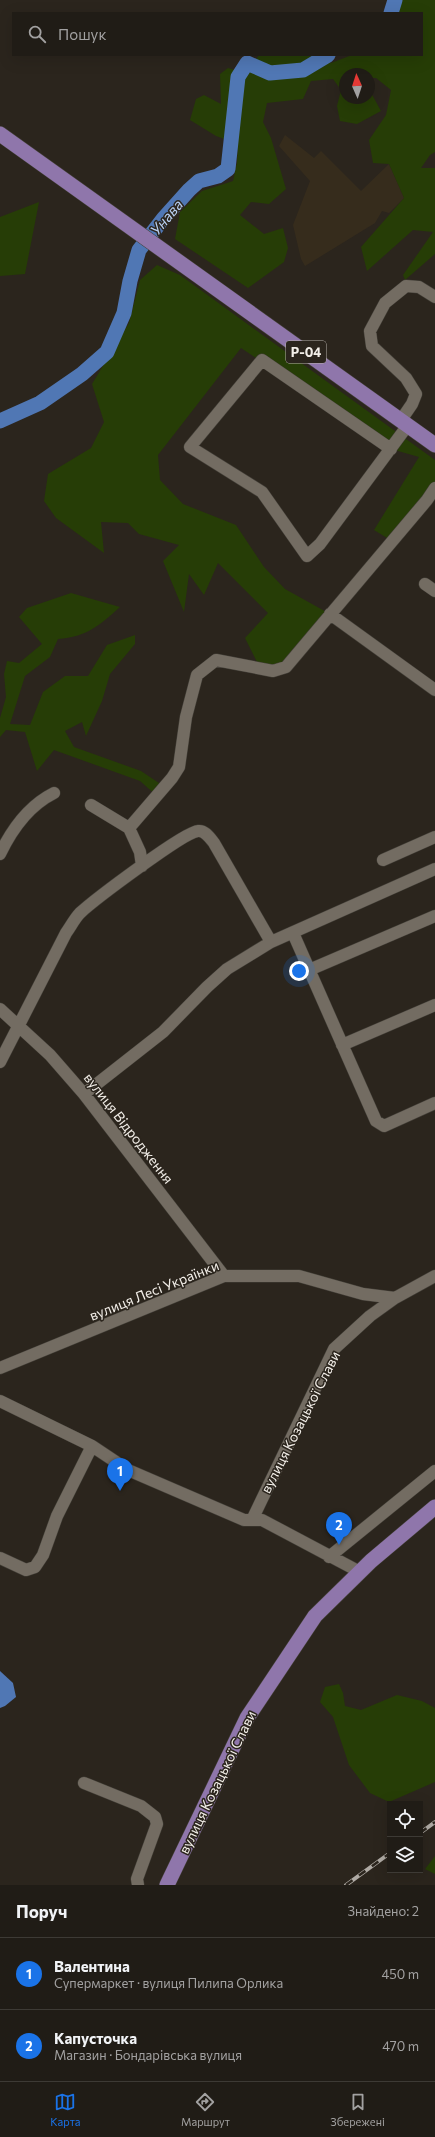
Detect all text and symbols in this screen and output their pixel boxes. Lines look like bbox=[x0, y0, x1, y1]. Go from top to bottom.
search box bbox=[12, 12, 423, 56]
icon: search bbox=[26, 23, 48, 45]
text: Пошук bbox=[58, 25, 106, 43]
north arrow bbox=[339, 68, 375, 104]
water label: Унава bbox=[146, 195, 186, 239]
road number: Р-04 bbox=[286, 341, 326, 363]
your location bbox=[289, 961, 309, 981]
street label: вулиця Відродження bbox=[81, 1069, 177, 1187]
street label: вулиця Лесі Українки bbox=[87, 1256, 221, 1324]
street label: вулиця Козацької Слави bbox=[257, 1348, 343, 1496]
pin: 1 bbox=[107, 1458, 133, 1491]
pin: 2 bbox=[326, 1512, 352, 1545]
street label: вулиця Козацької Слави bbox=[175, 1708, 259, 1856]
map controls bbox=[387, 1801, 423, 1873]
button: locate bbox=[387, 1801, 423, 1837]
button: layers bbox=[387, 1837, 423, 1873]
text: Поруч bbox=[16, 1901, 67, 1922]
text: Знайдено: 2 bbox=[348, 1903, 419, 1919]
text: Валентина bbox=[54, 1957, 130, 1975]
text: 1 bbox=[26, 1966, 32, 1982]
text: 450 m bbox=[381, 1966, 419, 1982]
text: Супермаркет · вулиця Пилипа Орлика bbox=[54, 1975, 283, 1991]
text: Капусточка bbox=[54, 2029, 137, 2047]
text: 2 bbox=[25, 2038, 33, 2054]
text: 470 m bbox=[382, 2038, 419, 2054]
text: Магазин · Бондарівська вулиця bbox=[54, 2047, 242, 2063]
tab: Карта bbox=[50, 2091, 81, 2128]
tab: Маршрут bbox=[181, 2091, 230, 2128]
tab: Збережені bbox=[330, 2091, 385, 2128]

